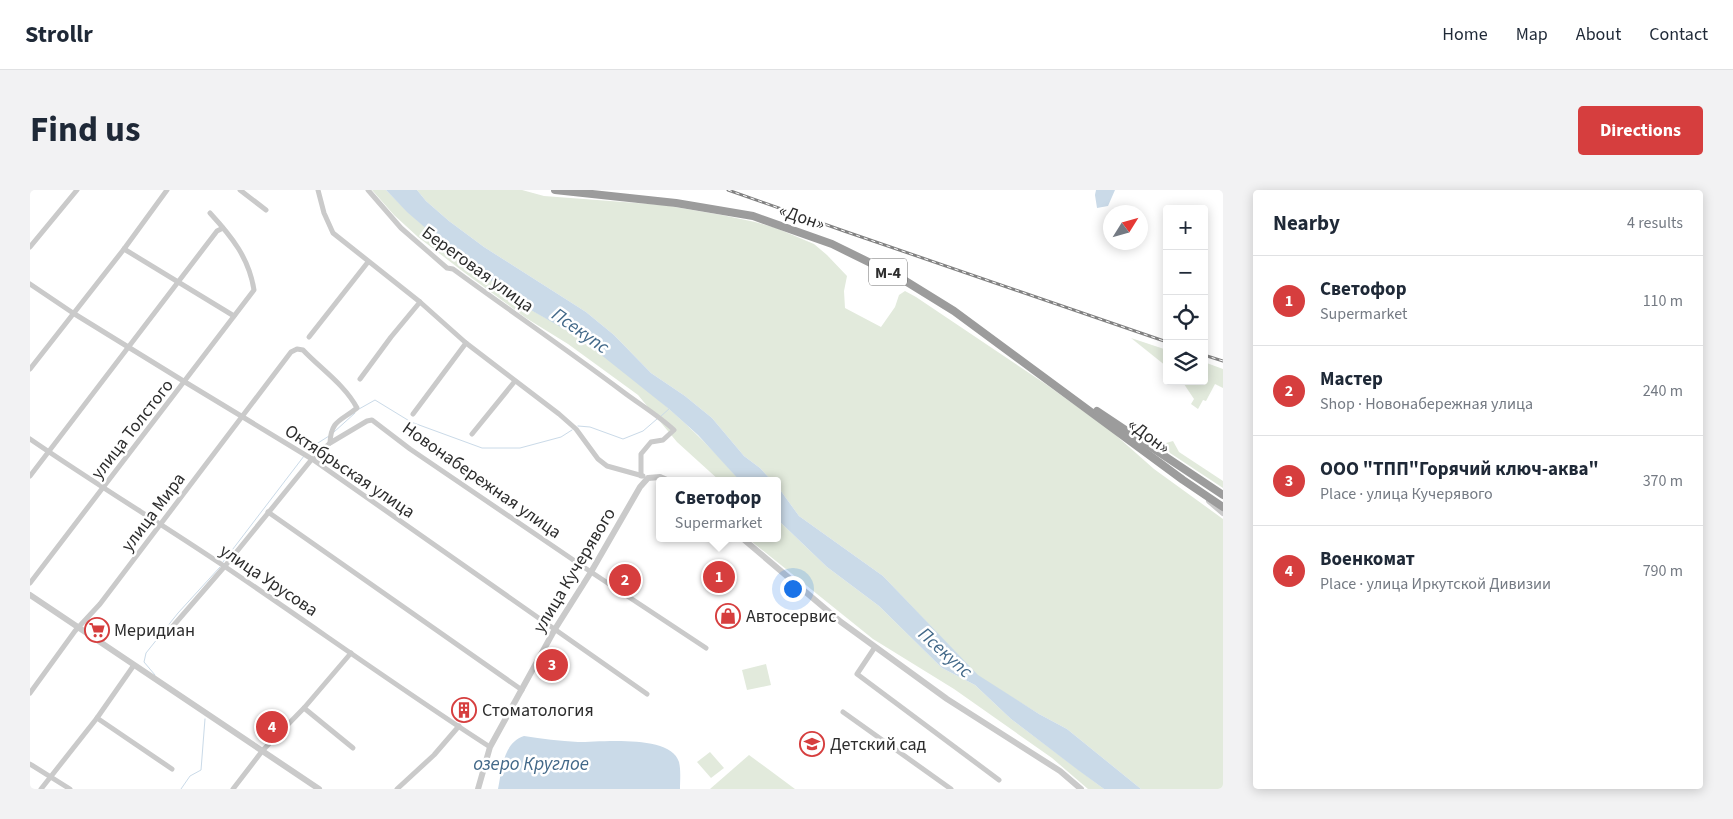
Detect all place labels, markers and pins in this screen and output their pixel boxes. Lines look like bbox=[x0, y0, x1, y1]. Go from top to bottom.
pin: 1 bbox=[703, 558, 735, 596]
pin: 2 bbox=[609, 561, 641, 599]
shop icon: Автосервис bbox=[715, 603, 741, 629]
place label: Автосервис bbox=[746, 604, 837, 629]
supermarket icon: Меридиан bbox=[84, 617, 110, 643]
place label: Меридиан bbox=[114, 618, 195, 643]
pin: 3 bbox=[536, 646, 568, 684]
building icon: Стоматология bbox=[451, 697, 477, 723]
place label: Стоматология bbox=[482, 698, 594, 723]
pin: 4 bbox=[256, 708, 288, 746]
school or university icon: Детский сад bbox=[799, 731, 825, 757]
place label: Детский сад bbox=[830, 732, 927, 757]

